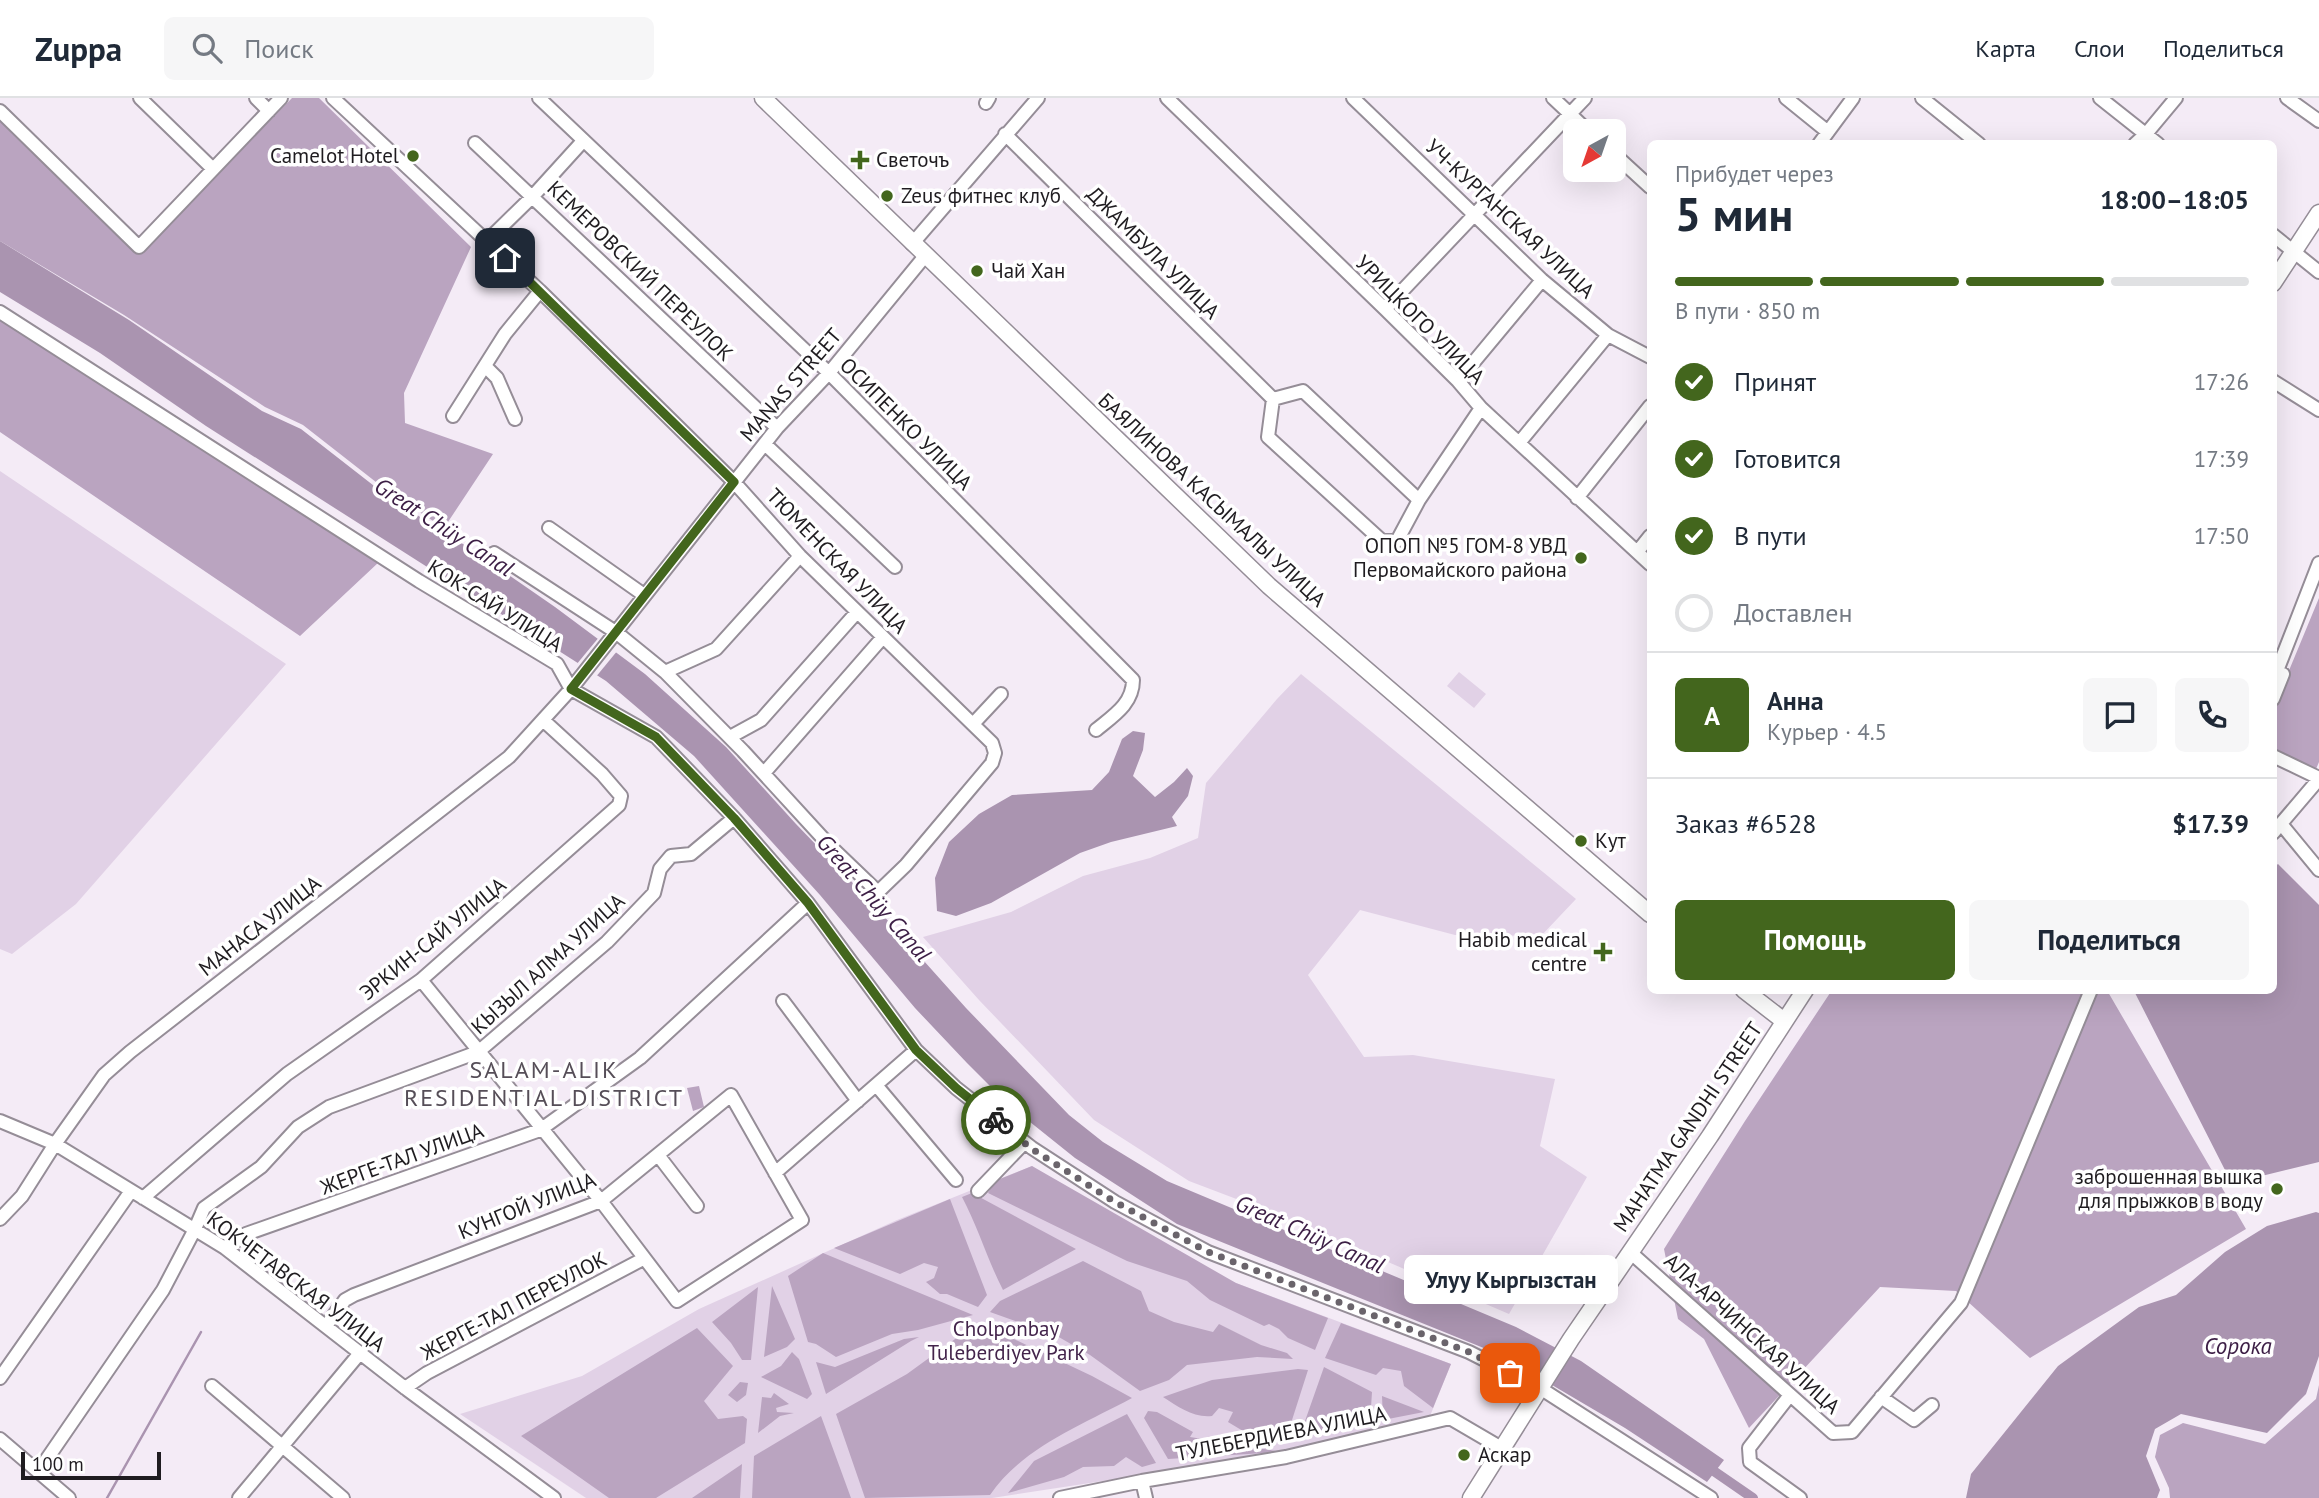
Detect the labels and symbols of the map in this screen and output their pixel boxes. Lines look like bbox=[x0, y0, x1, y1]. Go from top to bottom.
north arrow bbox=[1563, 119, 1626, 182]
street label: УЧ-КУРГАНСКАЯ УЛИЦА bbox=[1420, 133, 1601, 304]
place label: Camelot Hotel bbox=[270, 142, 399, 169]
place label: Светочъ bbox=[876, 146, 949, 173]
marker: Camelot Hotel bbox=[405, 148, 421, 164]
marker: Светочъ bbox=[850, 150, 870, 170]
street label: КЕМЕРОВСКИЙ ПЕРЕУЛОК bbox=[542, 175, 739, 367]
street label: ДЖАМБУЛА УЛИЦА bbox=[1081, 181, 1226, 325]
place label: Zeus фитнес клуб bbox=[901, 182, 1061, 209]
marker: Zeus фитнес клуб bbox=[879, 188, 895, 204]
pin bbox=[475, 228, 535, 288]
street label: УРИЦКОГО УЛИЦА bbox=[1350, 249, 1491, 391]
place label: Чай Хан bbox=[991, 257, 1065, 284]
marker: Чай Хан bbox=[969, 263, 985, 279]
street label: MANAS STREET bbox=[734, 322, 847, 447]
street label: ОСИПЕНКО УЛИЦА bbox=[834, 352, 979, 496]
street label: БАЯЛИНОВА КАСЫМАЛЫ УЛИЦА bbox=[1093, 387, 1332, 613]
water label: Great Chüy Canal bbox=[369, 471, 519, 582]
street label: ТЮМЕНСКАЯ УЛИЦА bbox=[761, 482, 914, 639]
place label: ОПОП №5 ГОМ-8 УВД Первомайского района bbox=[1353, 532, 1567, 583]
marker: ОПОП №5 ГОМ-8 УВД Первомайского района bbox=[1573, 550, 1589, 566]
street label: КОК-САЙ УЛИЦА bbox=[423, 553, 568, 658]
place label: Кут bbox=[1595, 827, 1627, 854]
water label: Great Chüy Canal bbox=[811, 828, 938, 968]
marker: Кут bbox=[1573, 833, 1589, 849]
street label: МАНАСА УЛИЦА bbox=[193, 869, 327, 982]
street label: ЭРКИН-САЙ УЛИЦА bbox=[354, 871, 512, 1006]
street label: КЫЗЫЛ АЛМА УЛИЦА bbox=[465, 887, 631, 1040]
place label: Habib medical centre bbox=[1458, 926, 1587, 977]
marker: Habib medical centre bbox=[1593, 942, 1613, 962]
street label: MAHATMA GANDHI STREET bbox=[1607, 1016, 1768, 1237]
district label: SALAM-ALIK RESIDENTIAL DISTRICT bbox=[404, 1054, 684, 1113]
courier bbox=[961, 1085, 1031, 1155]
street label: ЖЕРГЕ-ТАЛ УЛИЦА bbox=[316, 1116, 488, 1201]
place label: заброшенная вышка для прыжков в воду bbox=[2074, 1163, 2263, 1214]
street label: КУНГОЙ УЛИЦА bbox=[454, 1165, 600, 1245]
marker: заброшенная вышка для прыжков в воду bbox=[2269, 1181, 2285, 1197]
water label: Great Chüy Canal bbox=[1231, 1188, 1389, 1279]
street label: КОКЧЕТАВСКАЯ УЛИЦА bbox=[202, 1206, 392, 1358]
street label: ЖЕРГЕ-ТАЛ ПЕРЕУЛОК bbox=[415, 1245, 611, 1366]
street label: АЛА-АРЧИНСКАЯ УЛИЦА bbox=[1659, 1247, 1846, 1420]
callout: Улуу Кыргызстан bbox=[1403, 1254, 1617, 1303]
park label: Cholponbay Tuleberdiyev Park bbox=[928, 1315, 1085, 1366]
water label: Сорока bbox=[2204, 1331, 2272, 1360]
pin bbox=[1480, 1343, 1540, 1403]
street label: ТУЛЕБЕРДИЕВА УЛИЦА bbox=[1173, 1400, 1389, 1467]
place label: Аскар bbox=[1478, 1441, 1531, 1468]
marker: Аскар bbox=[1456, 1447, 1472, 1463]
scale bar bbox=[21, 1449, 161, 1481]

